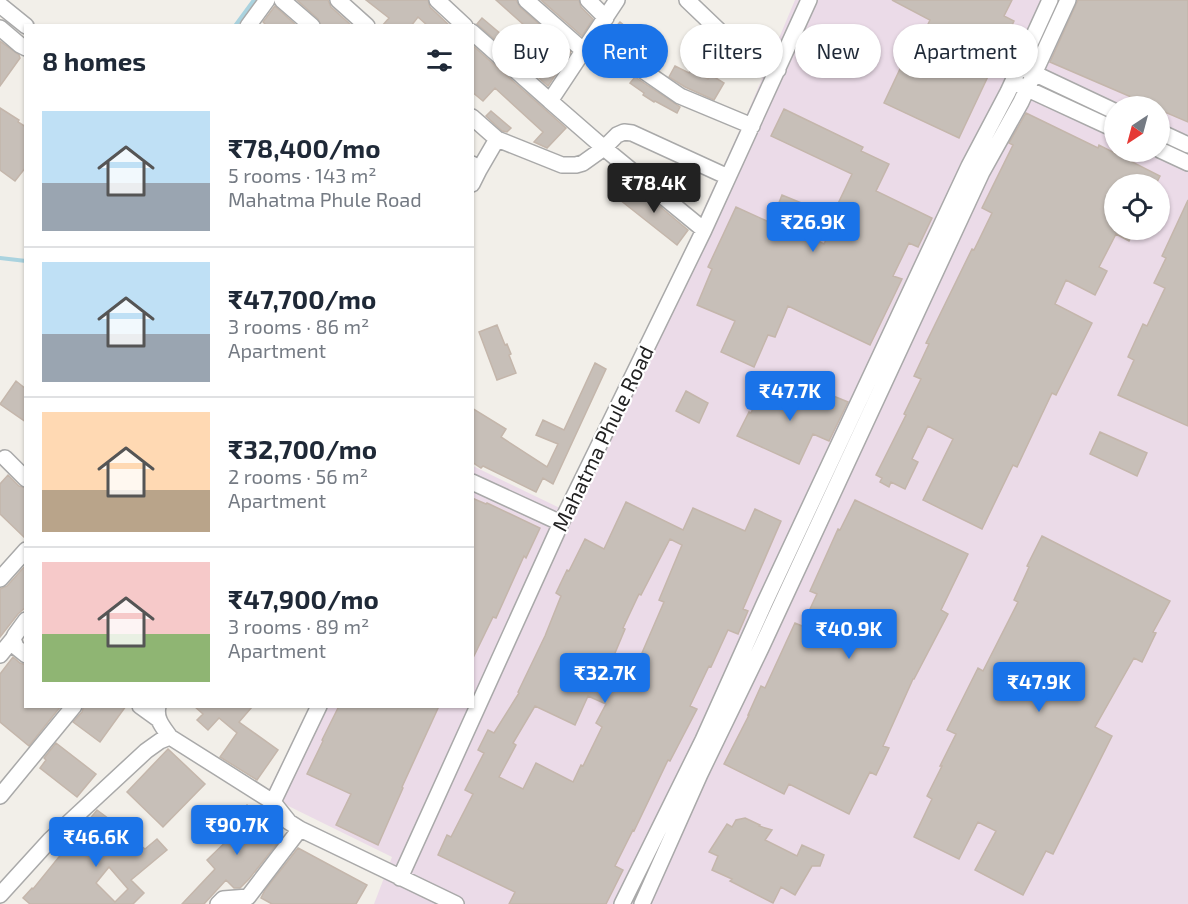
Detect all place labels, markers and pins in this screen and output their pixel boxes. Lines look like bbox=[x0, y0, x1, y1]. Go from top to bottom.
pin: ₹78.4K bbox=[605, 163, 703, 214]
pin: ₹26.9K bbox=[764, 202, 862, 253]
pin: ₹47.7K bbox=[741, 371, 839, 422]
pin: ₹40.9K bbox=[800, 609, 898, 660]
pin: ₹32.7K bbox=[556, 653, 654, 704]
pin: ₹47.9K bbox=[990, 662, 1088, 713]
pin: ₹90.7K bbox=[188, 805, 286, 856]
pin: ₹46.6K bbox=[47, 817, 145, 868]

